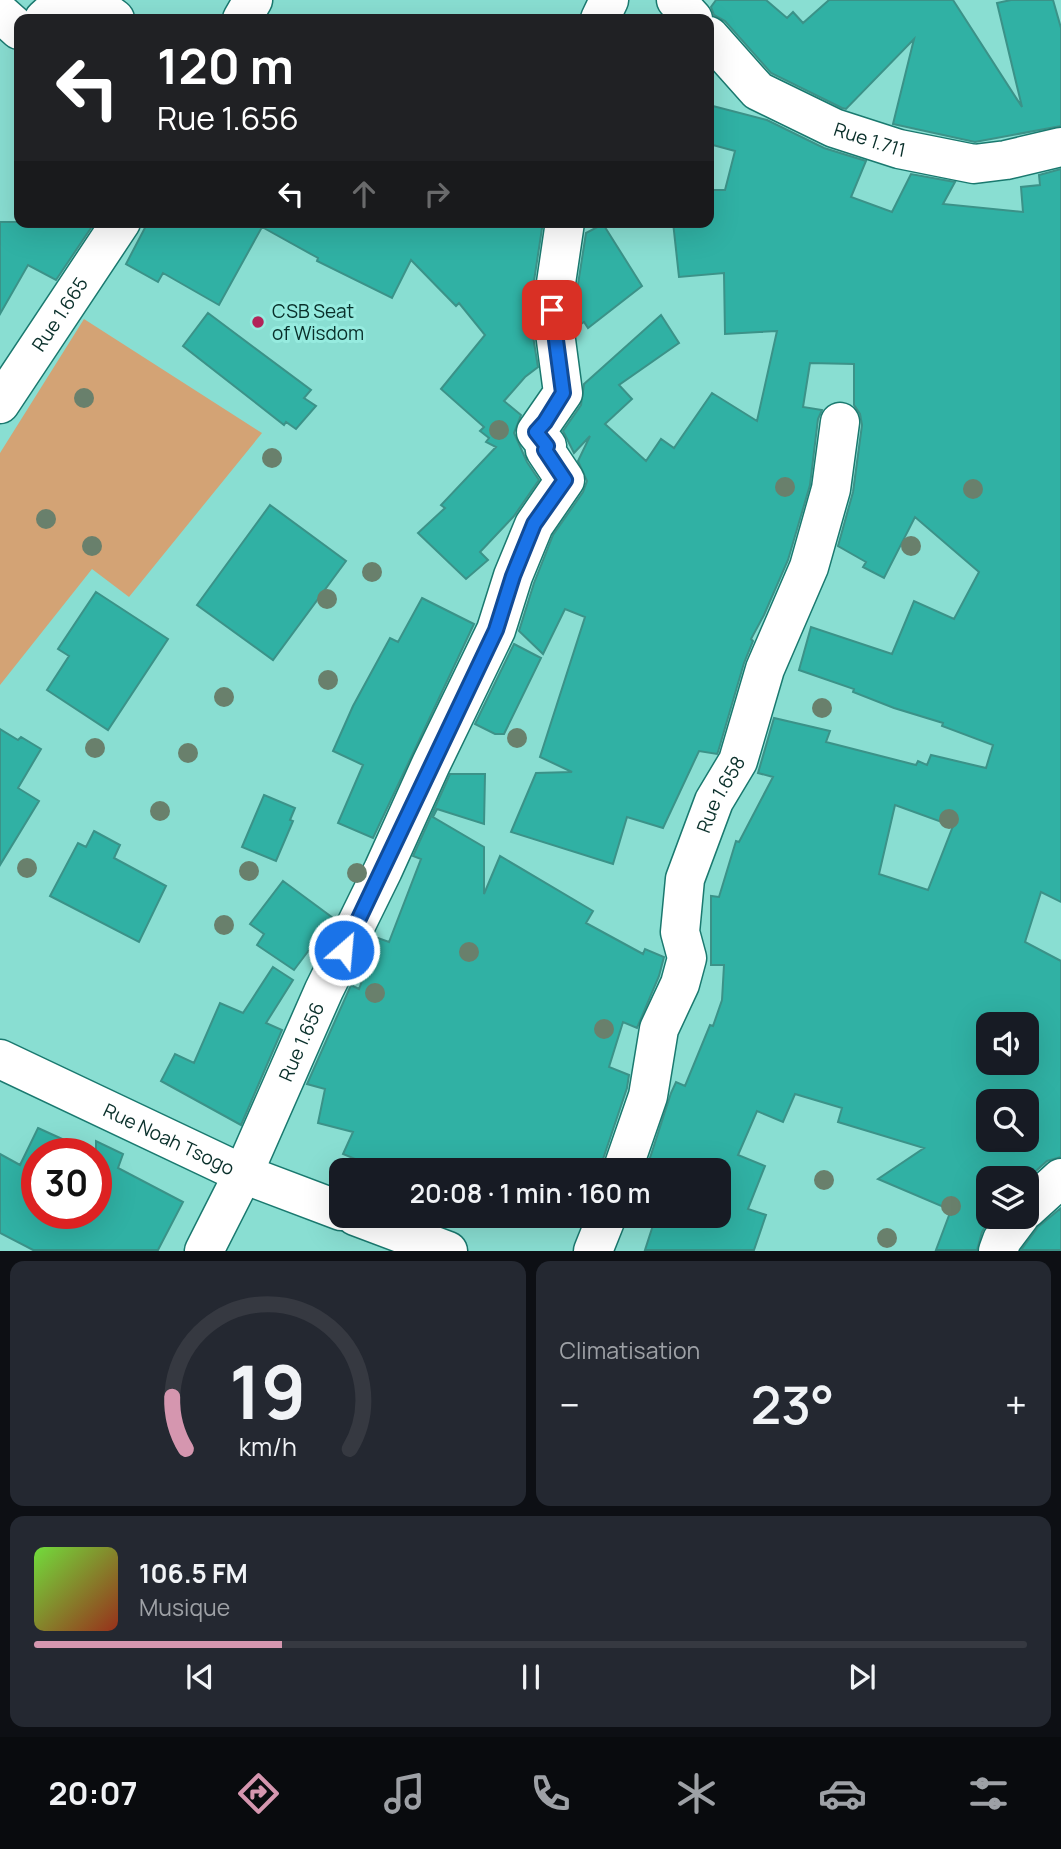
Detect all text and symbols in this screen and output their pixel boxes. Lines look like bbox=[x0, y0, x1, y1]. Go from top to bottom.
text: 120 m bbox=[157, 32, 294, 99]
icon: left bbox=[42, 42, 133, 133]
text: Rue 1.656 bbox=[157, 96, 299, 140]
street label: Rue 1.711 bbox=[831, 116, 908, 163]
icon: left bbox=[272, 175, 310, 213]
icon: ahead bbox=[345, 175, 383, 213]
icon: right bbox=[418, 175, 456, 213]
street label: Rue 1.665 bbox=[26, 272, 94, 356]
pin bbox=[522, 280, 582, 340]
icon: arrive bbox=[533, 291, 571, 329]
place label: CSB Seat of Wisdom bbox=[272, 298, 364, 346]
marker: CSB Seat of Wisdom bbox=[250, 314, 266, 330]
street label: Rue 1.658 bbox=[690, 751, 751, 836]
position arrow bbox=[307, 913, 381, 987]
street label: Rue 1.656 bbox=[272, 998, 330, 1085]
map controls bbox=[976, 1012, 1039, 1229]
button: sound bbox=[976, 1012, 1039, 1075]
button: search bbox=[976, 1089, 1039, 1152]
street label: Rue Noah Tsogo bbox=[99, 1097, 239, 1181]
speed limit sign: 30 bbox=[21, 1138, 112, 1229]
button: layers bbox=[976, 1166, 1039, 1229]
text: 20:08 · 1 min · 160 m bbox=[410, 1175, 650, 1211]
text: Climatisation bbox=[560, 1334, 700, 1366]
text: 19 bbox=[229, 1342, 306, 1442]
text: 23° bbox=[751, 1369, 834, 1440]
text: − bbox=[560, 1378, 580, 1430]
text: + bbox=[1005, 1378, 1027, 1430]
text: km/h bbox=[239, 1429, 297, 1464]
text: 106.5 FM bbox=[139, 1555, 248, 1591]
text: Musique bbox=[139, 1591, 230, 1623]
icon: previous bbox=[181, 1658, 219, 1696]
icon: pause bbox=[512, 1658, 550, 1696]
icon: next bbox=[843, 1658, 881, 1696]
icon: directions bbox=[234, 1769, 283, 1818]
icon: music bbox=[380, 1769, 429, 1818]
icon: phone bbox=[526, 1769, 575, 1818]
icon: climate bbox=[672, 1769, 721, 1818]
icon: car bbox=[818, 1769, 867, 1818]
icon: filters bbox=[964, 1769, 1013, 1818]
text: 20:07 bbox=[48, 1771, 138, 1815]

